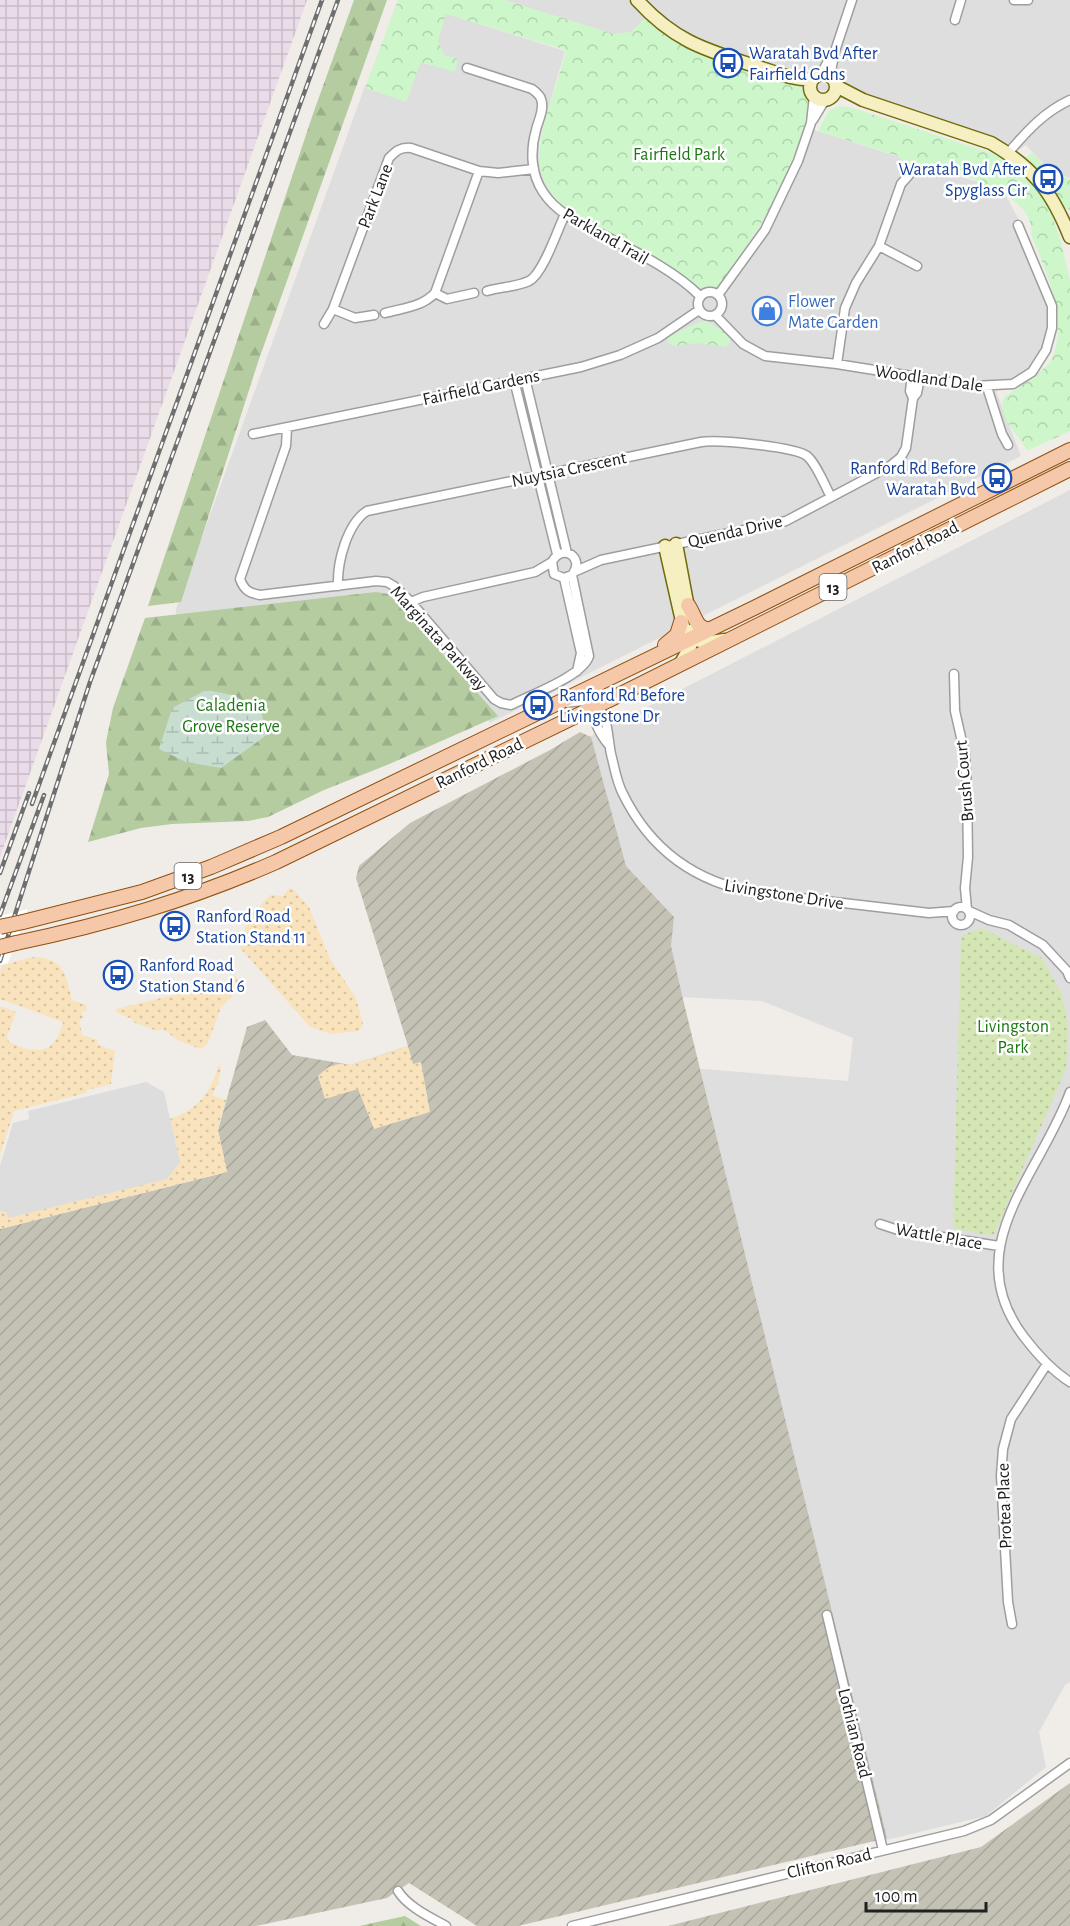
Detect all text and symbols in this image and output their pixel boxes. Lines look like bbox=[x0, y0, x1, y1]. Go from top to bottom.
place label: Waratah Bvd After Fairfield Gdns bbox=[749, 45, 878, 84]
bus stop icon: Waratah Bvd After Fairfield Gdns bbox=[712, 47, 744, 79]
park label: Fairfield Park bbox=[633, 146, 726, 164]
place label: Waratah Bvd After Spyglass Cir bbox=[898, 161, 1027, 200]
street label: Park Lane bbox=[355, 162, 396, 231]
bus stop icon: Waratah Bvd After Spyglass Cir bbox=[1032, 163, 1064, 195]
street label: Parkland Trail bbox=[560, 205, 651, 269]
place label: Flower Mate Garden bbox=[788, 293, 879, 332]
shop icon: Flower Mate Garden bbox=[751, 295, 783, 327]
street label: Woodland Dale bbox=[874, 362, 984, 395]
street label: Fairfield Gardens bbox=[421, 367, 541, 409]
street label: Nuytsia Crescent bbox=[510, 449, 628, 491]
place label: Ranford Rd Before Waratah Bvd bbox=[850, 460, 976, 499]
bus stop icon: Ranford Rd Before Waratah Bvd bbox=[981, 462, 1013, 494]
street label: Quenda Drive bbox=[686, 512, 784, 552]
street label: Ranford Road bbox=[869, 518, 962, 577]
road number: 13 bbox=[820, 574, 846, 600]
street label: Marginata Parkway bbox=[387, 583, 490, 695]
place label: Ranford Rd Before Livingstone Dr bbox=[559, 687, 685, 726]
bus stop icon: Ranford Rd Before Livingstone Dr bbox=[522, 689, 554, 721]
park label: Caladenia Grove Reserve bbox=[182, 697, 280, 736]
street label: Ranford Road bbox=[433, 735, 526, 793]
street label: Brush Court bbox=[952, 739, 978, 822]
road number: 13 bbox=[174, 863, 201, 889]
street label: Livingstone Drive bbox=[723, 877, 845, 913]
place label: Ranford Road Station Stand 11 bbox=[196, 908, 306, 947]
bus stop icon: Ranford Road Station Stand 11 bbox=[159, 910, 191, 942]
place label: Ranford Road Station Stand 6 bbox=[139, 957, 245, 996]
bus stop icon: Ranford Road Station Stand 6 bbox=[102, 959, 134, 991]
park label: Livingston Park bbox=[977, 1018, 1049, 1057]
street label: Wattle Place bbox=[894, 1220, 984, 1253]
street label: Protea Place bbox=[995, 1463, 1015, 1549]
street label: Lothian Road bbox=[834, 1687, 874, 1780]
street label: Clifton Road bbox=[785, 1846, 873, 1882]
scale bar bbox=[866, 1875, 986, 1913]
text: 100 m bbox=[875, 1888, 918, 1906]

